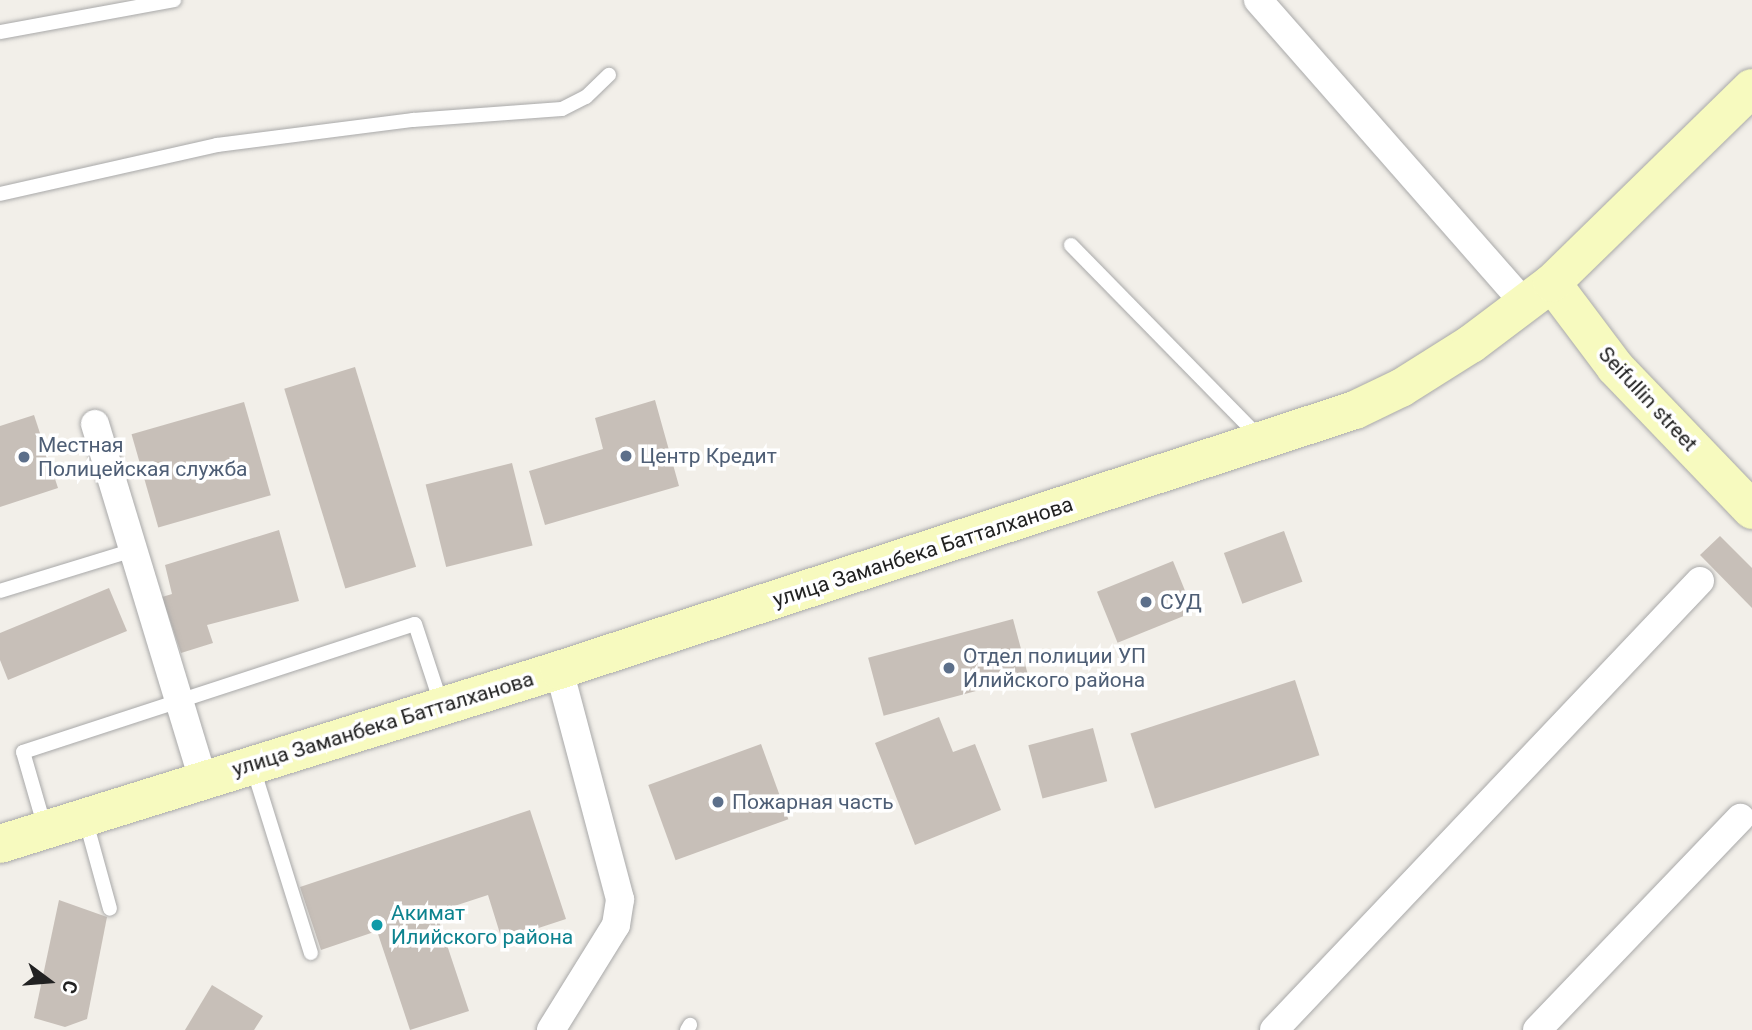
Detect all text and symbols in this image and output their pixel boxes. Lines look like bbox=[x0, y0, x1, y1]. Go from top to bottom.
street label: Seifullin street bbox=[1593, 342, 1703, 456]
place label: Местная Полицейская служба bbox=[38, 432, 247, 482]
place label: Центр Кредит bbox=[640, 443, 777, 469]
marker: Центр Кредит bbox=[618, 448, 634, 464]
marker: Местная Полицейская служба bbox=[16, 449, 32, 465]
street label: улица Заманбека Батталханова bbox=[770, 491, 1076, 613]
place label: СУД bbox=[1160, 589, 1202, 615]
marker: СУД bbox=[1138, 594, 1154, 610]
place label: Отдел полиции УП Илийского района bbox=[963, 643, 1146, 693]
marker: Отдел полиции УП Илийского района bbox=[941, 660, 957, 676]
street label: улица Заманбека Батталханова bbox=[229, 666, 537, 782]
place label: Пожарная часть bbox=[732, 789, 894, 815]
marker: Пожарная часть bbox=[710, 794, 726, 810]
place label: Акимат Илийского района bbox=[391, 900, 573, 950]
marker: Акимат Илийского района bbox=[369, 917, 385, 933]
north arrow bbox=[14, 946, 84, 1016]
text: С bbox=[57, 978, 82, 996]

